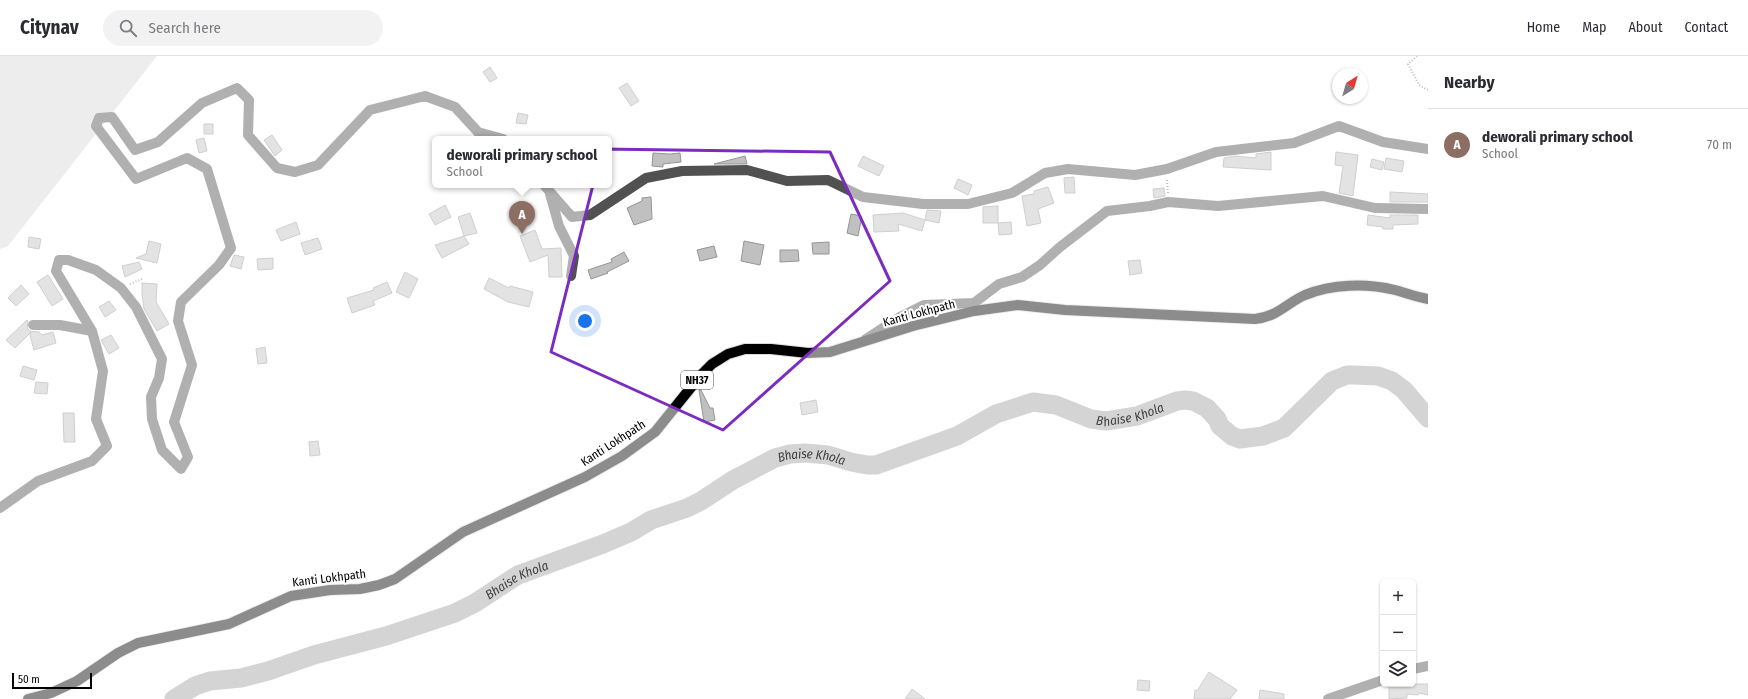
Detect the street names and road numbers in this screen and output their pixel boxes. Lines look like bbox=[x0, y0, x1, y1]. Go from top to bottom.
street label: Kanti Lokhpath bbox=[881, 297, 957, 329]
road number: NH37 bbox=[681, 371, 713, 389]
street label: Kanti Lokhpath bbox=[578, 417, 648, 469]
street label: Kanti Lokhpath bbox=[291, 567, 367, 589]

